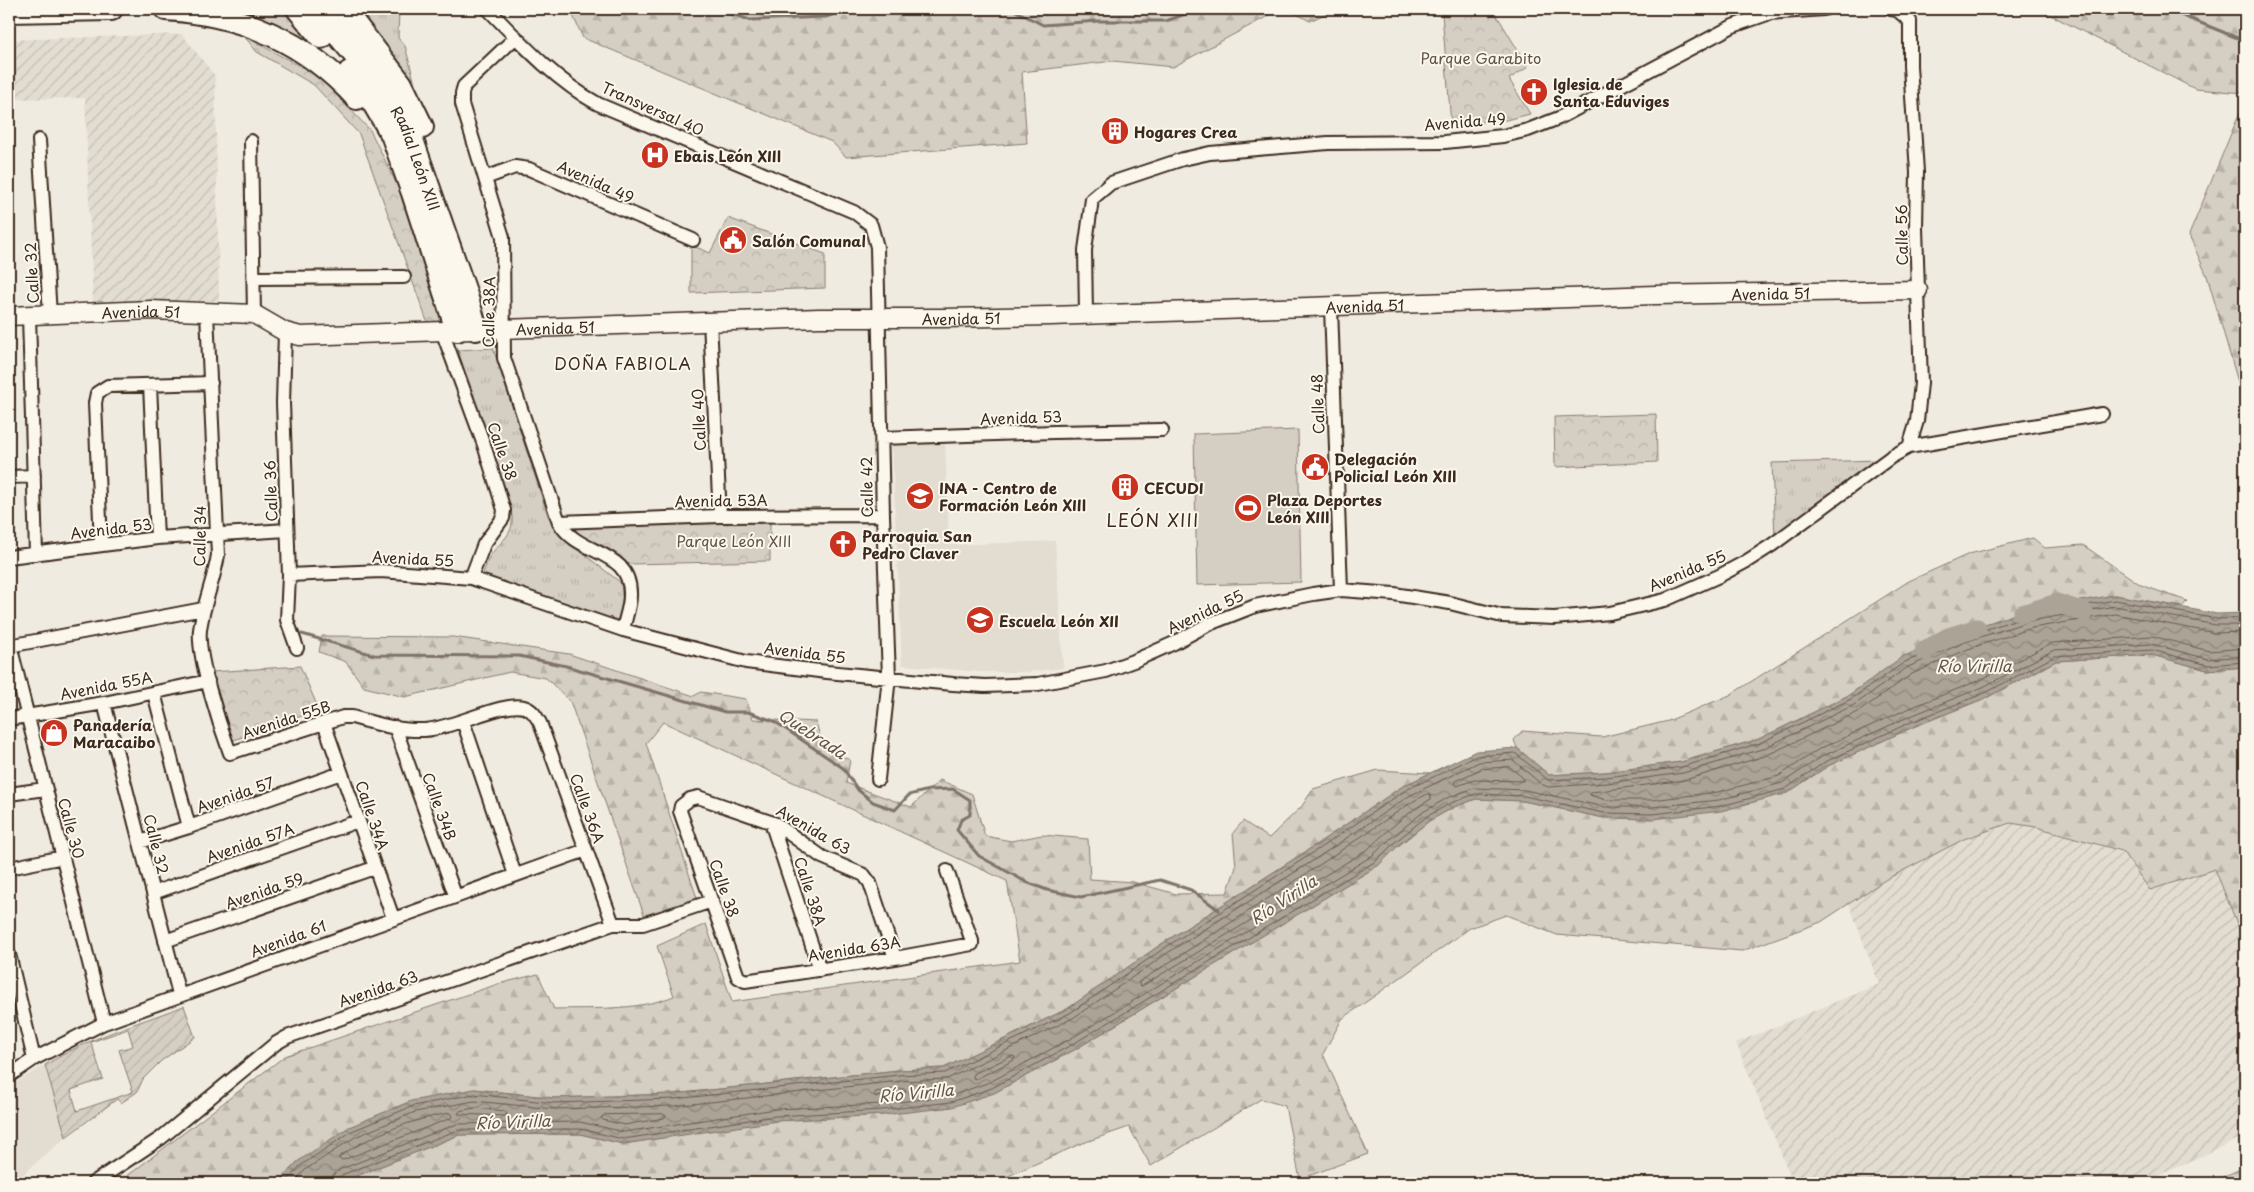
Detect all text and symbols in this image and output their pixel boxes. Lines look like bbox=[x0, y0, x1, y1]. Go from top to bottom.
park label: Parque Garabito bbox=[1421, 46, 1541, 69]
place label: Iglesia de Santa Eduviges bbox=[1553, 72, 1669, 112]
street label: Transversal 40 bbox=[598, 75, 708, 141]
church icon: Iglesia de Santa Eduviges bbox=[1519, 77, 1549, 107]
street label: Radial León XIII bbox=[386, 101, 447, 213]
street label: Avenida 49 bbox=[1423, 106, 1507, 136]
building icon: Hogares Crea bbox=[1100, 116, 1130, 146]
place label: Hogares Crea bbox=[1134, 120, 1237, 143]
hospital icon: Ebais León XIII bbox=[640, 140, 670, 170]
place label: Ebais León XIII bbox=[674, 144, 781, 167]
street label: Avenida 49 bbox=[554, 154, 638, 208]
street label: Calle 56 bbox=[1889, 204, 1913, 266]
public building icon: Salón Comunal bbox=[718, 225, 748, 255]
place label: Salón Comunal bbox=[752, 229, 866, 252]
street label: Calle 32 bbox=[18, 242, 44, 304]
street label: Calle 38A bbox=[476, 276, 500, 348]
street label: Avenida 51 bbox=[1731, 281, 1810, 305]
street label: Avenida 51 bbox=[1325, 292, 1405, 318]
street label: Avenida 51 bbox=[101, 298, 181, 324]
street label: Avenida 51 bbox=[922, 305, 1001, 330]
street label: Avenida 51 bbox=[515, 314, 595, 340]
district label: DOÑA FABIOLA bbox=[554, 351, 692, 375]
street label: Calle 48 bbox=[1304, 373, 1330, 435]
street label: Calle 40 bbox=[685, 388, 711, 452]
street label: Avenida 53 bbox=[980, 404, 1062, 430]
street label: Calle 38 bbox=[482, 419, 524, 483]
place label: Delegación Policial León XIII bbox=[1334, 447, 1456, 487]
public building icon: Delegación Policial León XIII bbox=[1300, 452, 1330, 482]
street label: Calle 42 bbox=[854, 456, 878, 518]
street label: Calle 36 bbox=[257, 460, 283, 522]
building icon: CECUDI bbox=[1110, 472, 1140, 502]
place label: INA - Centro de Formación León XIII bbox=[939, 476, 1086, 516]
place label: CECUDI bbox=[1144, 476, 1204, 499]
school or university icon: INA - Centro de Formación León XIII bbox=[905, 481, 935, 511]
street label: Avenida 53A bbox=[674, 488, 768, 512]
place label: Plaza Deportes León XIII bbox=[1267, 488, 1382, 528]
sports icon: Plaza Deportes León XIII bbox=[1233, 493, 1263, 523]
street label: Calle 34 bbox=[187, 505, 211, 567]
district label: LEÓN XIII bbox=[1106, 506, 1200, 533]
street label: Avenida 53 bbox=[69, 512, 153, 544]
place label: Parroquia San Pedro Claver bbox=[862, 524, 972, 564]
park label: Parque León XIII bbox=[677, 529, 791, 552]
church icon: Parroquia San Pedro Claver bbox=[828, 529, 858, 559]
street label: Avenida 55 bbox=[1645, 543, 1729, 597]
street label: Avenida 55 bbox=[371, 544, 455, 572]
street label: Avenida 55 bbox=[1163, 583, 1247, 639]
school or university icon: Escuela León XII bbox=[965, 605, 995, 635]
place label: Escuela León XII bbox=[999, 609, 1119, 632]
street label: Avenida 55 bbox=[763, 636, 847, 668]
water label: Río Virilla bbox=[1936, 653, 2013, 677]
street label: Avenida 55A bbox=[58, 665, 154, 705]
street label: Avenida 55B bbox=[239, 694, 333, 744]
water label: Quebrada bbox=[774, 702, 853, 765]
place label: Panadería Maracaibo bbox=[73, 713, 155, 753]
shop icon: Panadería Maracaibo bbox=[39, 718, 69, 748]
street label: Calle 34B bbox=[417, 769, 463, 843]
street label: Avenida 57 bbox=[193, 770, 277, 818]
street label: Calle 36A bbox=[565, 770, 611, 846]
street label: Calle 34A bbox=[350, 777, 396, 853]
street label: Calle 30 bbox=[53, 795, 91, 861]
street label: Avenida 63 bbox=[772, 798, 856, 860]
street label: Calle 32 bbox=[138, 811, 176, 877]
street label: Avenida 57A bbox=[203, 816, 297, 868]
street label: Calle 38A bbox=[789, 853, 833, 929]
street label: Calle 38 bbox=[704, 856, 746, 920]
street label: Avenida 59 bbox=[222, 866, 306, 914]
water label: Río Virilla bbox=[1245, 868, 1322, 930]
street label: Avenida 61 bbox=[247, 914, 329, 962]
street label: Avenida 63A bbox=[806, 929, 902, 967]
street label: Avenida 63 bbox=[335, 964, 421, 1012]
water label: Río Virilla bbox=[878, 1077, 956, 1107]
water label: Río Virilla bbox=[475, 1108, 552, 1134]

